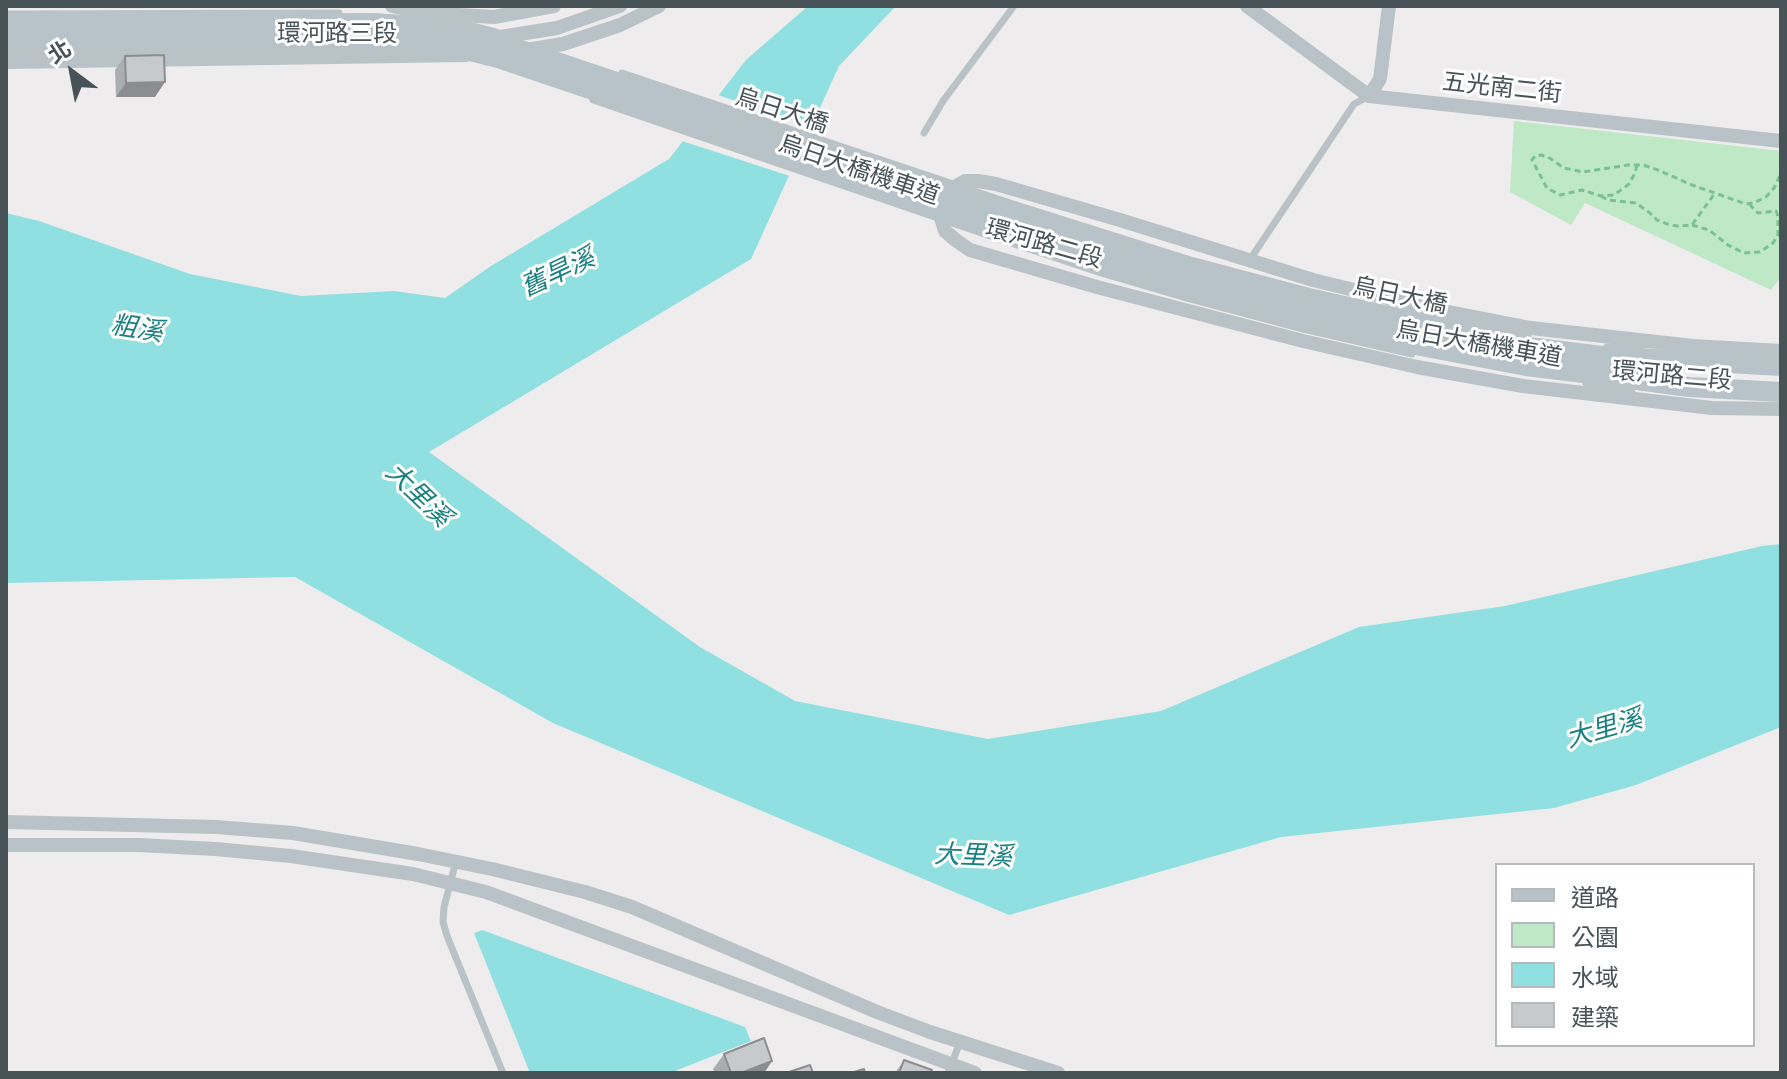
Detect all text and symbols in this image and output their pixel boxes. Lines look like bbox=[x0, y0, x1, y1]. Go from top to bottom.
street label: 環河路三段 bbox=[277, 20, 397, 48]
north arrow bbox=[32, 32, 112, 112]
text: 北 bbox=[43, 35, 75, 69]
street label: 五光南二街 bbox=[1441, 67, 1563, 109]
street label: 烏日大橋 bbox=[732, 82, 832, 140]
street label: 烏日大橋機車道 bbox=[775, 129, 943, 211]
street label: 環河路二段 bbox=[982, 214, 1106, 274]
water label: 舊旱溪 bbox=[516, 242, 600, 304]
street label: 烏日大橋 bbox=[1350, 272, 1450, 320]
water label: 粗溪 bbox=[109, 310, 165, 348]
street label: 烏日大橋機車道 bbox=[1394, 315, 1564, 373]
street label: 環河路二段 bbox=[1611, 356, 1733, 396]
water label: 大里溪 bbox=[379, 457, 457, 533]
water label: 大里溪 bbox=[1562, 703, 1646, 755]
water label: 大里溪 bbox=[933, 839, 1013, 873]
legend bbox=[1495, 863, 1755, 1047]
text: 道路 bbox=[1571, 883, 1619, 912]
text: 公園 bbox=[1571, 923, 1619, 952]
text: 水域 bbox=[1571, 963, 1619, 992]
text: 建築 bbox=[1571, 1003, 1619, 1032]

